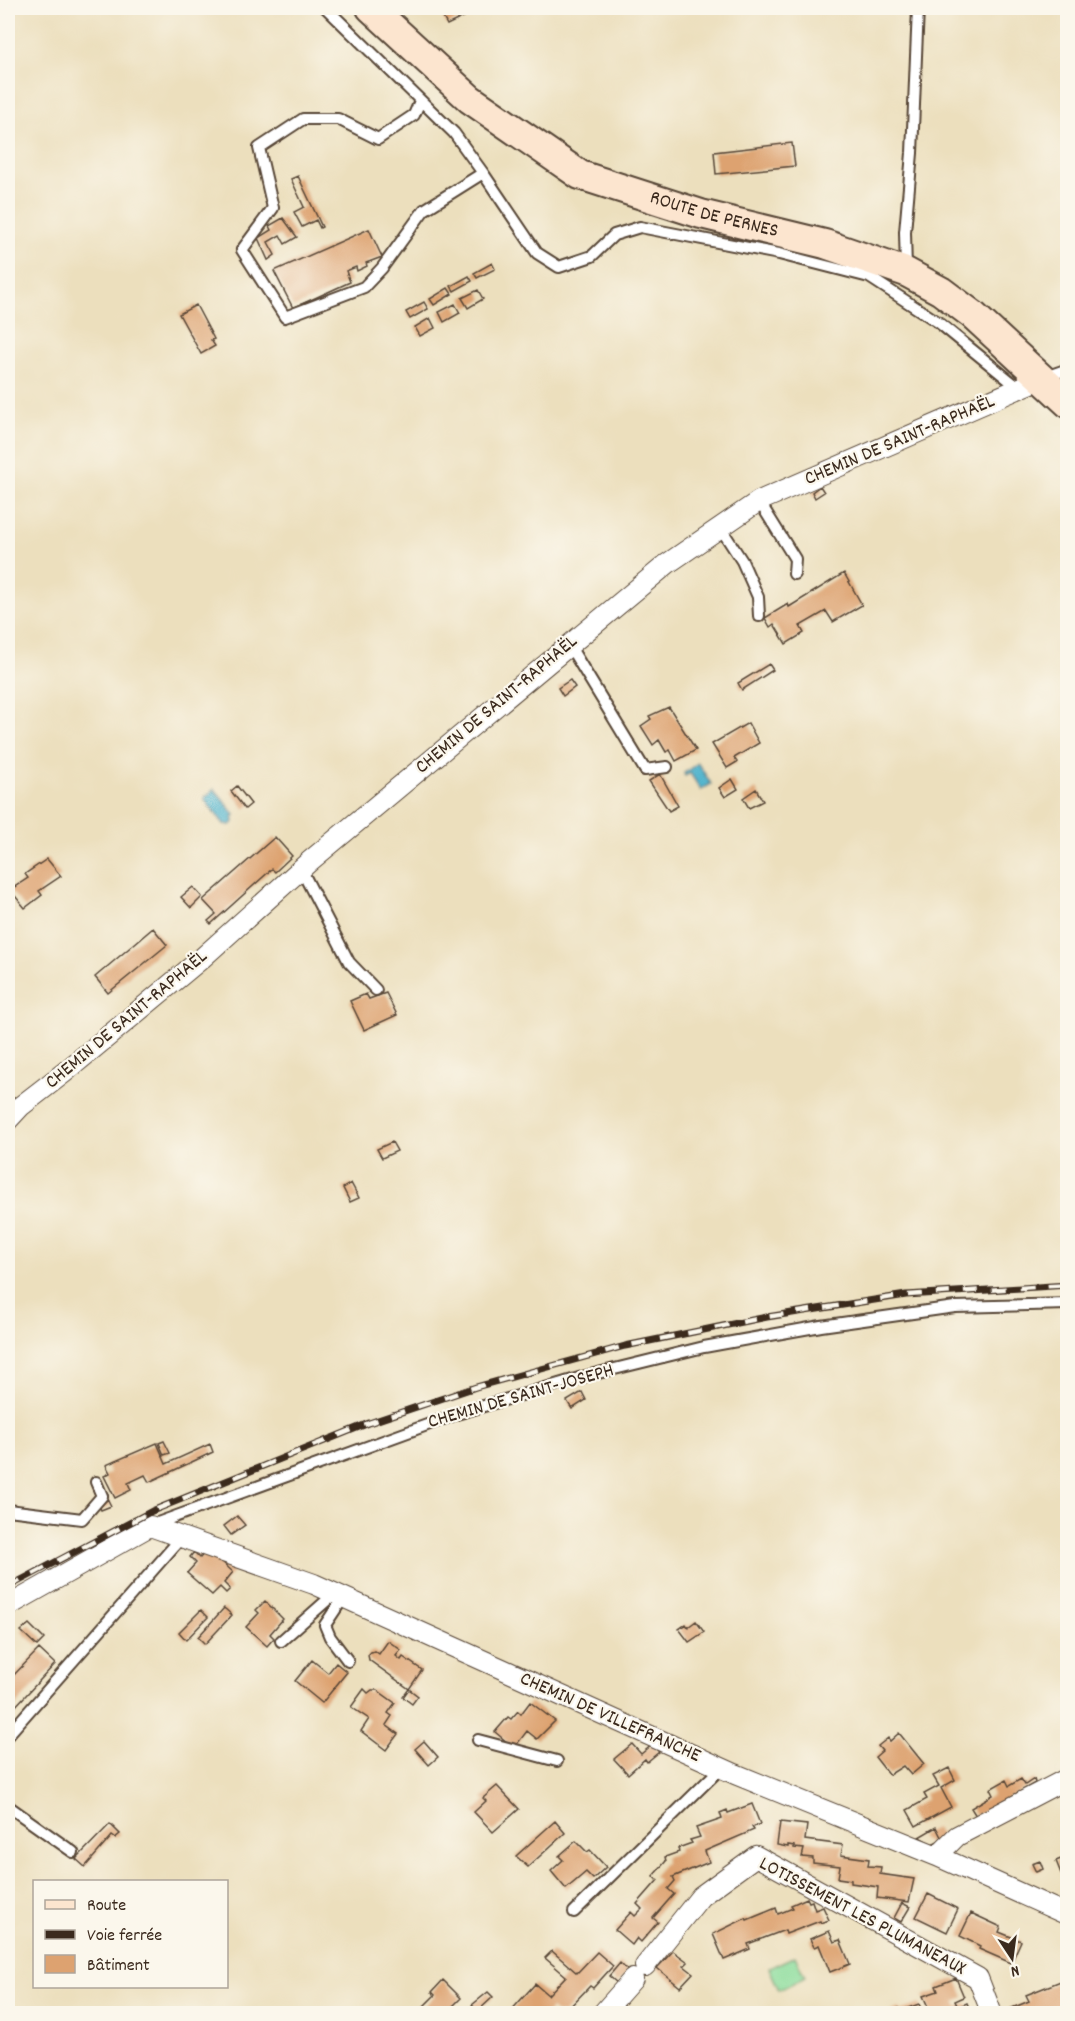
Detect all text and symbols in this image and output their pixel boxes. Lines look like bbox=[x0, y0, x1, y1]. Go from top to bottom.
street label: ROUTE DE PERNES bbox=[646, 184, 781, 246]
street label: CHEMIN DE SAINT-RAPHAËL bbox=[800, 388, 1000, 494]
street label: CHEMIN DE SAINT-RAPHAËL bbox=[410, 629, 584, 781]
street label: CHEMIN DE SAINT-RAPHAËL bbox=[40, 944, 214, 1096]
street label: CHEMIN DE SAINT-JOSEPH bbox=[425, 1357, 617, 1437]
street label: CHEMIN DE VILLEFRANCHE bbox=[515, 1665, 705, 1771]
street label: LOTISSEMENT LES PLUMANEAUX bbox=[754, 1851, 970, 1983]
legend bbox=[33, 1880, 228, 1988]
text: Route bbox=[87, 1894, 126, 1919]
text: Voie ferrée bbox=[87, 1924, 162, 1949]
north arrow bbox=[982, 1928, 1042, 1988]
text: Bâtiment bbox=[87, 1954, 150, 1979]
text: N bbox=[1008, 1958, 1021, 1982]

